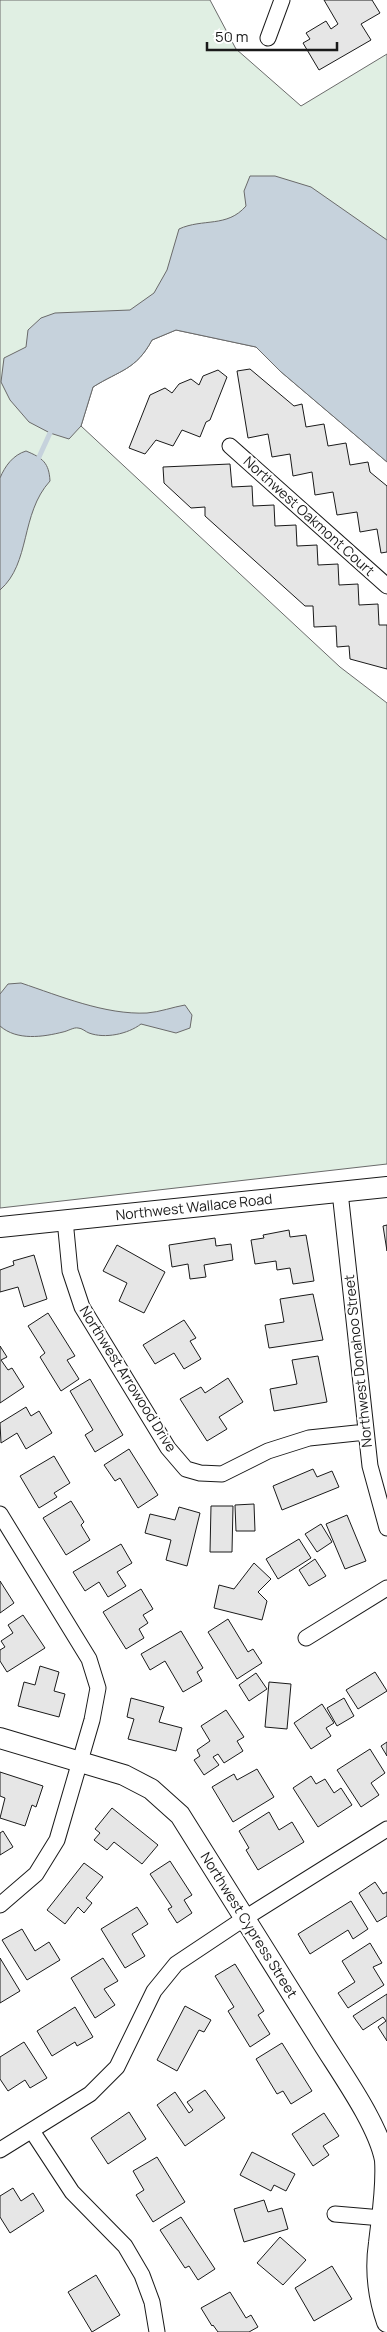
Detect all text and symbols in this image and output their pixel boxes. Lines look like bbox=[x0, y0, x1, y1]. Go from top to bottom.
scale bar bbox=[207, 20, 337, 52]
text: 50 m bbox=[215, 26, 249, 47]
street label: Northwest Oakmont Court bbox=[240, 452, 379, 580]
street label: Northwest Wallace Road bbox=[115, 1189, 273, 1224]
street label: Northwest Donahoo Street bbox=[339, 1273, 376, 1448]
street label: Northwest Arrowood Drive bbox=[76, 1302, 181, 1455]
street label: Northwest Cypress Street bbox=[197, 1848, 302, 2002]

